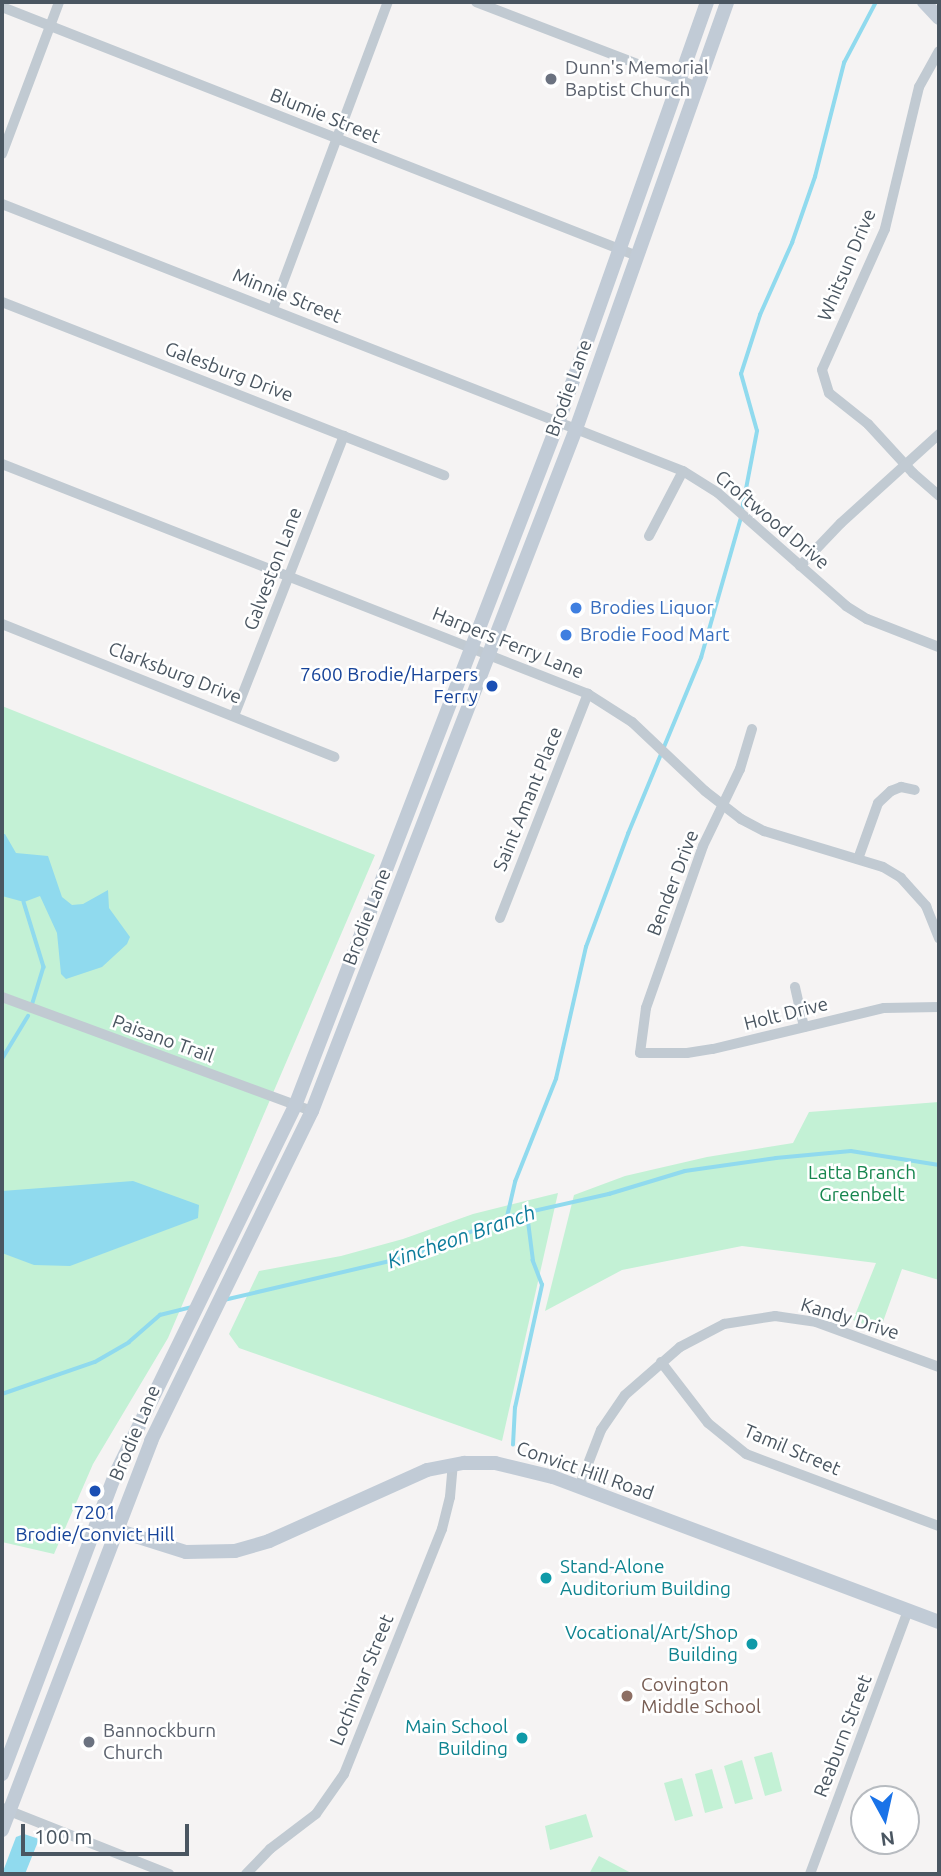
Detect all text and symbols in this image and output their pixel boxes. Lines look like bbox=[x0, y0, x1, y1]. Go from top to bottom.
place label: Dunn's Memorial Baptist Church bbox=[565, 57, 709, 101]
marker: Dunn's Memorial Baptist Church bbox=[543, 71, 559, 87]
street label: Blumie Street bbox=[267, 84, 383, 148]
street label: Whitsun Drive bbox=[813, 205, 881, 325]
street label: Minnie Street bbox=[229, 264, 345, 328]
street label: Brodie Lane bbox=[541, 336, 597, 440]
street label: Galesburg Drive bbox=[162, 337, 296, 407]
street label: Croftwood Drive bbox=[710, 466, 834, 574]
street label: Galveston Lane bbox=[239, 504, 307, 634]
place label: Brodies Liquor bbox=[590, 597, 714, 619]
marker: Brodies Liquor bbox=[568, 600, 584, 616]
street label: Harpers Ferry Lane bbox=[429, 602, 587, 684]
place label: Brodie Food Mart bbox=[580, 624, 730, 646]
marker: Brodie Food Mart bbox=[558, 627, 574, 643]
street label: Clarksburg Drive bbox=[105, 637, 245, 709]
place label: 7600 Brodie/Harpers Ferry bbox=[300, 664, 478, 708]
marker: 7600 Brodie/Harpers Ferry bbox=[484, 678, 500, 694]
street label: Saint Amant Place bbox=[489, 724, 567, 874]
street label: Bender Drive bbox=[642, 827, 704, 939]
street label: Brodie Lane bbox=[338, 865, 396, 969]
street label: Holt Drive bbox=[741, 993, 831, 1035]
street label: Paisano Trail bbox=[109, 1010, 217, 1068]
park label: Latta Branch Greenbelt bbox=[808, 1162, 916, 1206]
water label: Kincheon Branch bbox=[384, 1199, 538, 1273]
street label: Kandy Drive bbox=[798, 1293, 902, 1345]
street label: Brodie Lane bbox=[105, 1382, 165, 1484]
street label: Tamil Street bbox=[740, 1419, 844, 1481]
street label: Convict Hill Road bbox=[513, 1437, 657, 1505]
marker: 7201 Brodie/Convict Hill bbox=[87, 1483, 103, 1499]
place label: 7201 Brodie/Convict Hill bbox=[15, 1502, 175, 1546]
place label: Stand-Alone Auditorium Building bbox=[560, 1556, 731, 1600]
marker: Stand-Alone Auditorium Building bbox=[538, 1570, 554, 1586]
street label: Lochinvar Street bbox=[325, 1611, 399, 1749]
place label: Vocational/Art/Shop Building bbox=[565, 1622, 738, 1666]
marker: Vocational/Art/Shop Building bbox=[744, 1636, 760, 1652]
street label: Reaburn Street bbox=[809, 1671, 877, 1801]
place label: Covington Middle School bbox=[641, 1674, 761, 1718]
marker: Covington Middle School bbox=[619, 1688, 635, 1704]
place label: Main School Building bbox=[405, 1716, 508, 1760]
place label: Bannockburn Church bbox=[103, 1720, 216, 1764]
marker: Main School Building bbox=[514, 1730, 530, 1746]
marker: Bannockburn Church bbox=[81, 1734, 97, 1750]
north arrow bbox=[850, 1785, 920, 1855]
scale bar bbox=[24, 1810, 192, 1854]
text: 100 m bbox=[34, 1824, 92, 1848]
text: N bbox=[879, 1827, 896, 1851]

